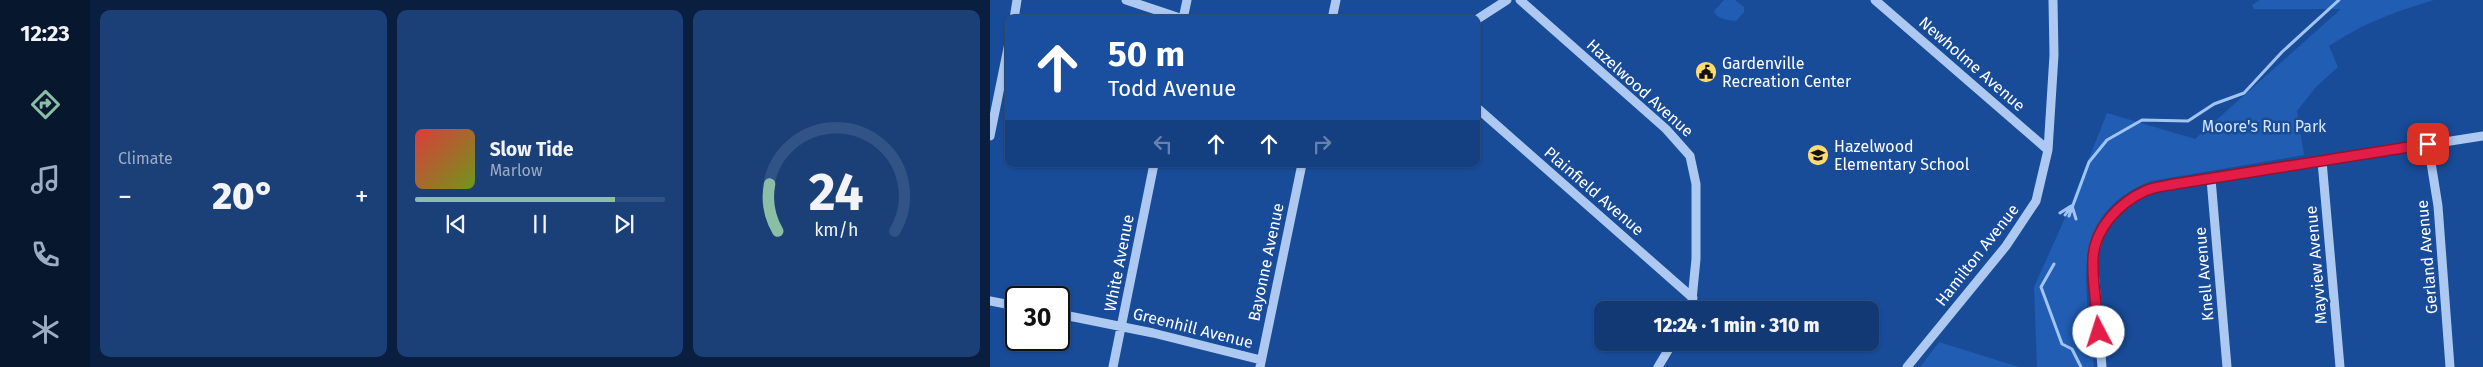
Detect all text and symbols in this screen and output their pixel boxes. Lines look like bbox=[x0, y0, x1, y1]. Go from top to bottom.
street label: Newholme Avenue bbox=[1915, 13, 2029, 115]
text: 12:23 bbox=[20, 20, 70, 47]
text: 50 m bbox=[1108, 33, 1185, 75]
icon: ahead bbox=[1025, 35, 1090, 100]
street label: Hazelwood Avenue bbox=[1583, 35, 1697, 141]
place label: Gardenville Recreation Center bbox=[1722, 54, 1852, 91]
public building icon: Gardenville Recreation Center bbox=[1694, 60, 1718, 84]
text: Todd Avenue bbox=[1108, 75, 1236, 102]
icon: directions bbox=[28, 87, 63, 122]
park label: Moore's Run Park bbox=[2202, 117, 2327, 136]
pin bbox=[2407, 123, 2449, 165]
icon: left bbox=[1149, 130, 1177, 158]
icon: ahead bbox=[1202, 130, 1230, 158]
icon: ahead bbox=[1255, 130, 1283, 158]
icon: right bbox=[1308, 130, 1336, 158]
icon: arrive bbox=[2414, 130, 2442, 158]
place label: Hazelwood Elementary School bbox=[1834, 137, 1970, 174]
text: Slow Tide bbox=[490, 138, 573, 161]
street label: Plainfield Avenue bbox=[1540, 143, 1648, 239]
school or university icon: Hazelwood Elementary School bbox=[1806, 143, 1830, 167]
text: Climate bbox=[118, 149, 173, 168]
text: Marlow bbox=[490, 161, 542, 180]
text: 24 bbox=[809, 161, 864, 224]
icon: music bbox=[28, 162, 63, 197]
text: 20° bbox=[212, 173, 274, 219]
text: − bbox=[118, 180, 132, 213]
text: + bbox=[355, 180, 369, 213]
street label: Gerland Avenue bbox=[2413, 199, 2441, 315]
street label: Hamilton Avenue bbox=[1931, 200, 2023, 310]
street label: Bayonne Avenue bbox=[1244, 201, 1288, 323]
street label: Mayview Avenue bbox=[2301, 205, 2331, 325]
icon: previous bbox=[442, 210, 470, 238]
icon: pause bbox=[526, 210, 554, 238]
icon: next bbox=[610, 210, 638, 238]
street label: White Avenue bbox=[1100, 213, 1138, 313]
text: km/h bbox=[815, 219, 859, 241]
street label: Knell Avenue bbox=[2190, 226, 2218, 322]
icon: phone bbox=[28, 237, 63, 272]
speed limit sign: 30 bbox=[1005, 286, 1070, 351]
street label: Greenhill Avenue bbox=[1131, 304, 1255, 352]
position arrow bbox=[2072, 305, 2124, 357]
icon: climate bbox=[28, 312, 63, 347]
text: 12:24 · 1 min · 310 m bbox=[1653, 314, 1820, 337]

